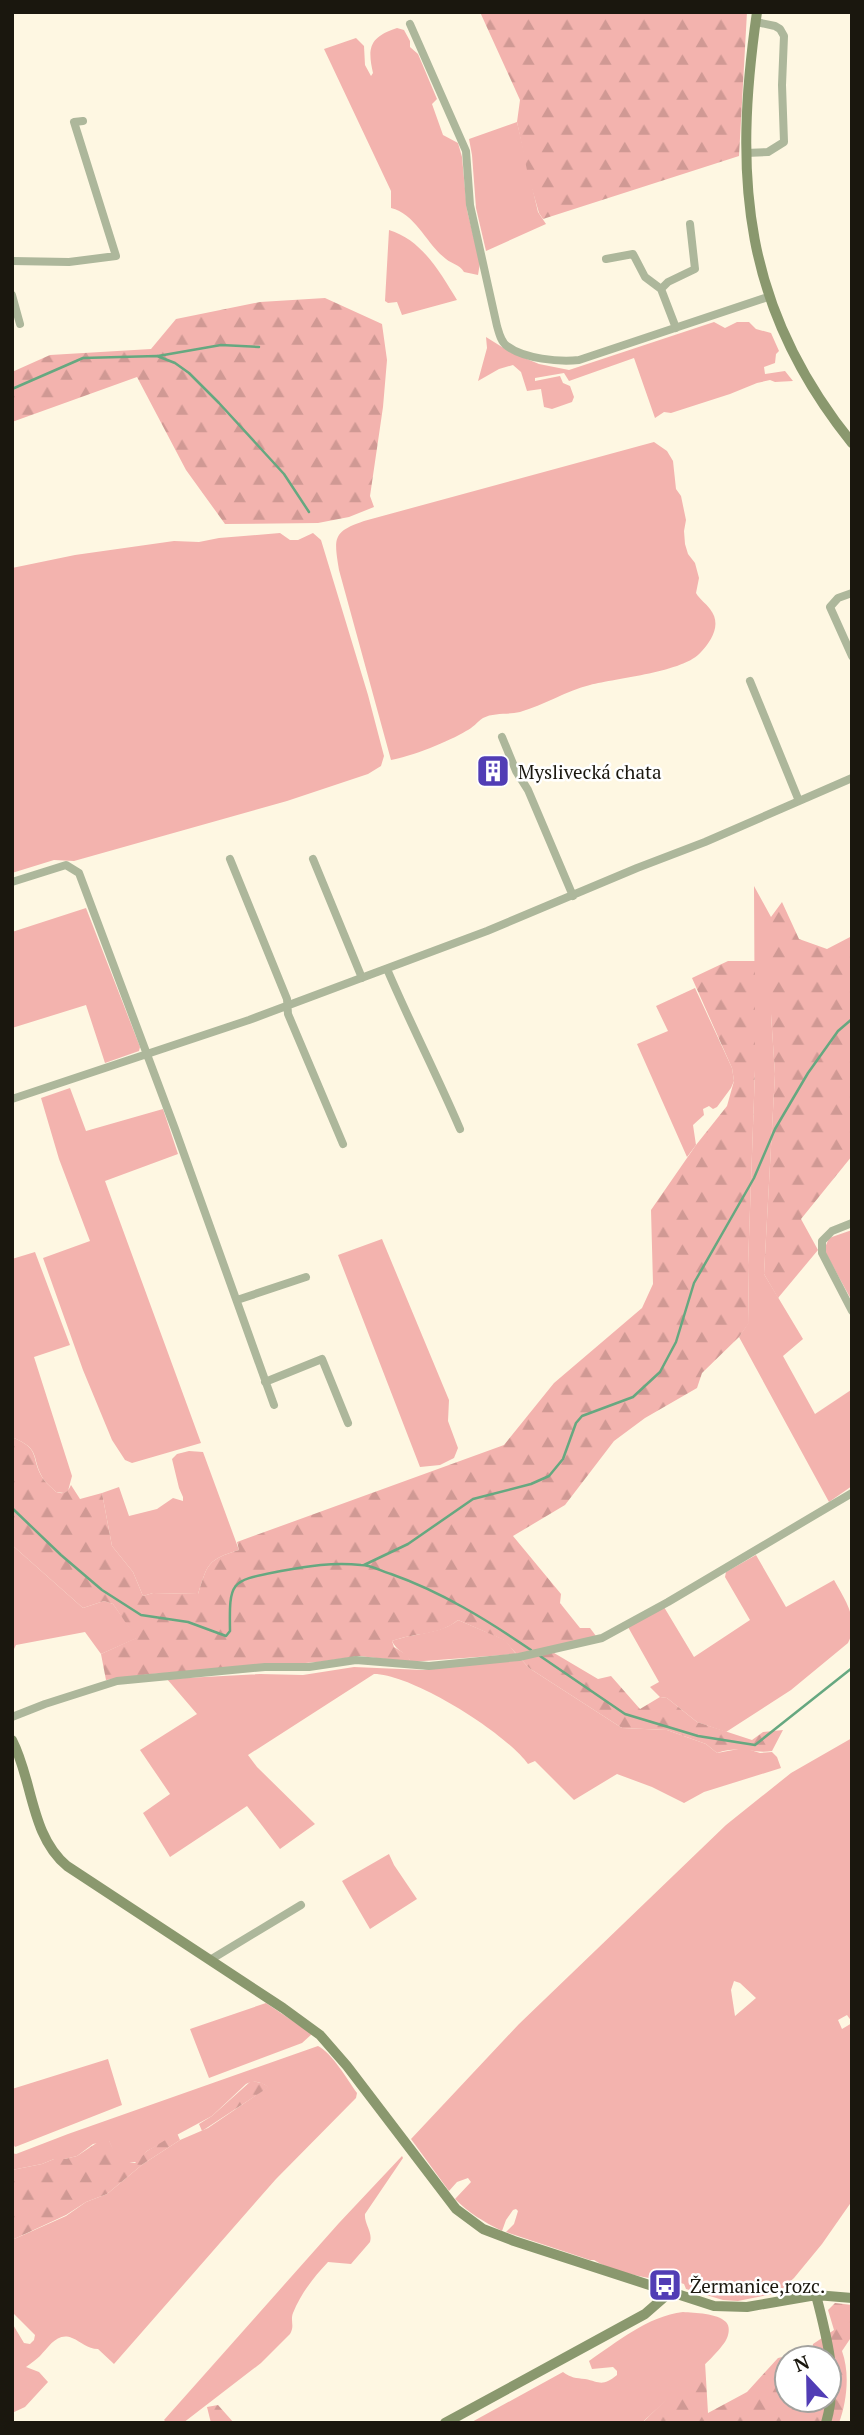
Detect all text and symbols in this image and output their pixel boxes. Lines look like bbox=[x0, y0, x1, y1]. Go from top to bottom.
building icon: Myslivecká chata bbox=[474, 752, 512, 790]
place label: Myslivecká chata bbox=[518, 759, 662, 784]
bus stop icon: Žermanice,rozc. bbox=[646, 2266, 684, 2304]
place label: Žermanice,rozc. bbox=[690, 2273, 825, 2298]
north arrow bbox=[773, 2344, 843, 2414]
text: N bbox=[790, 2348, 813, 2377]

